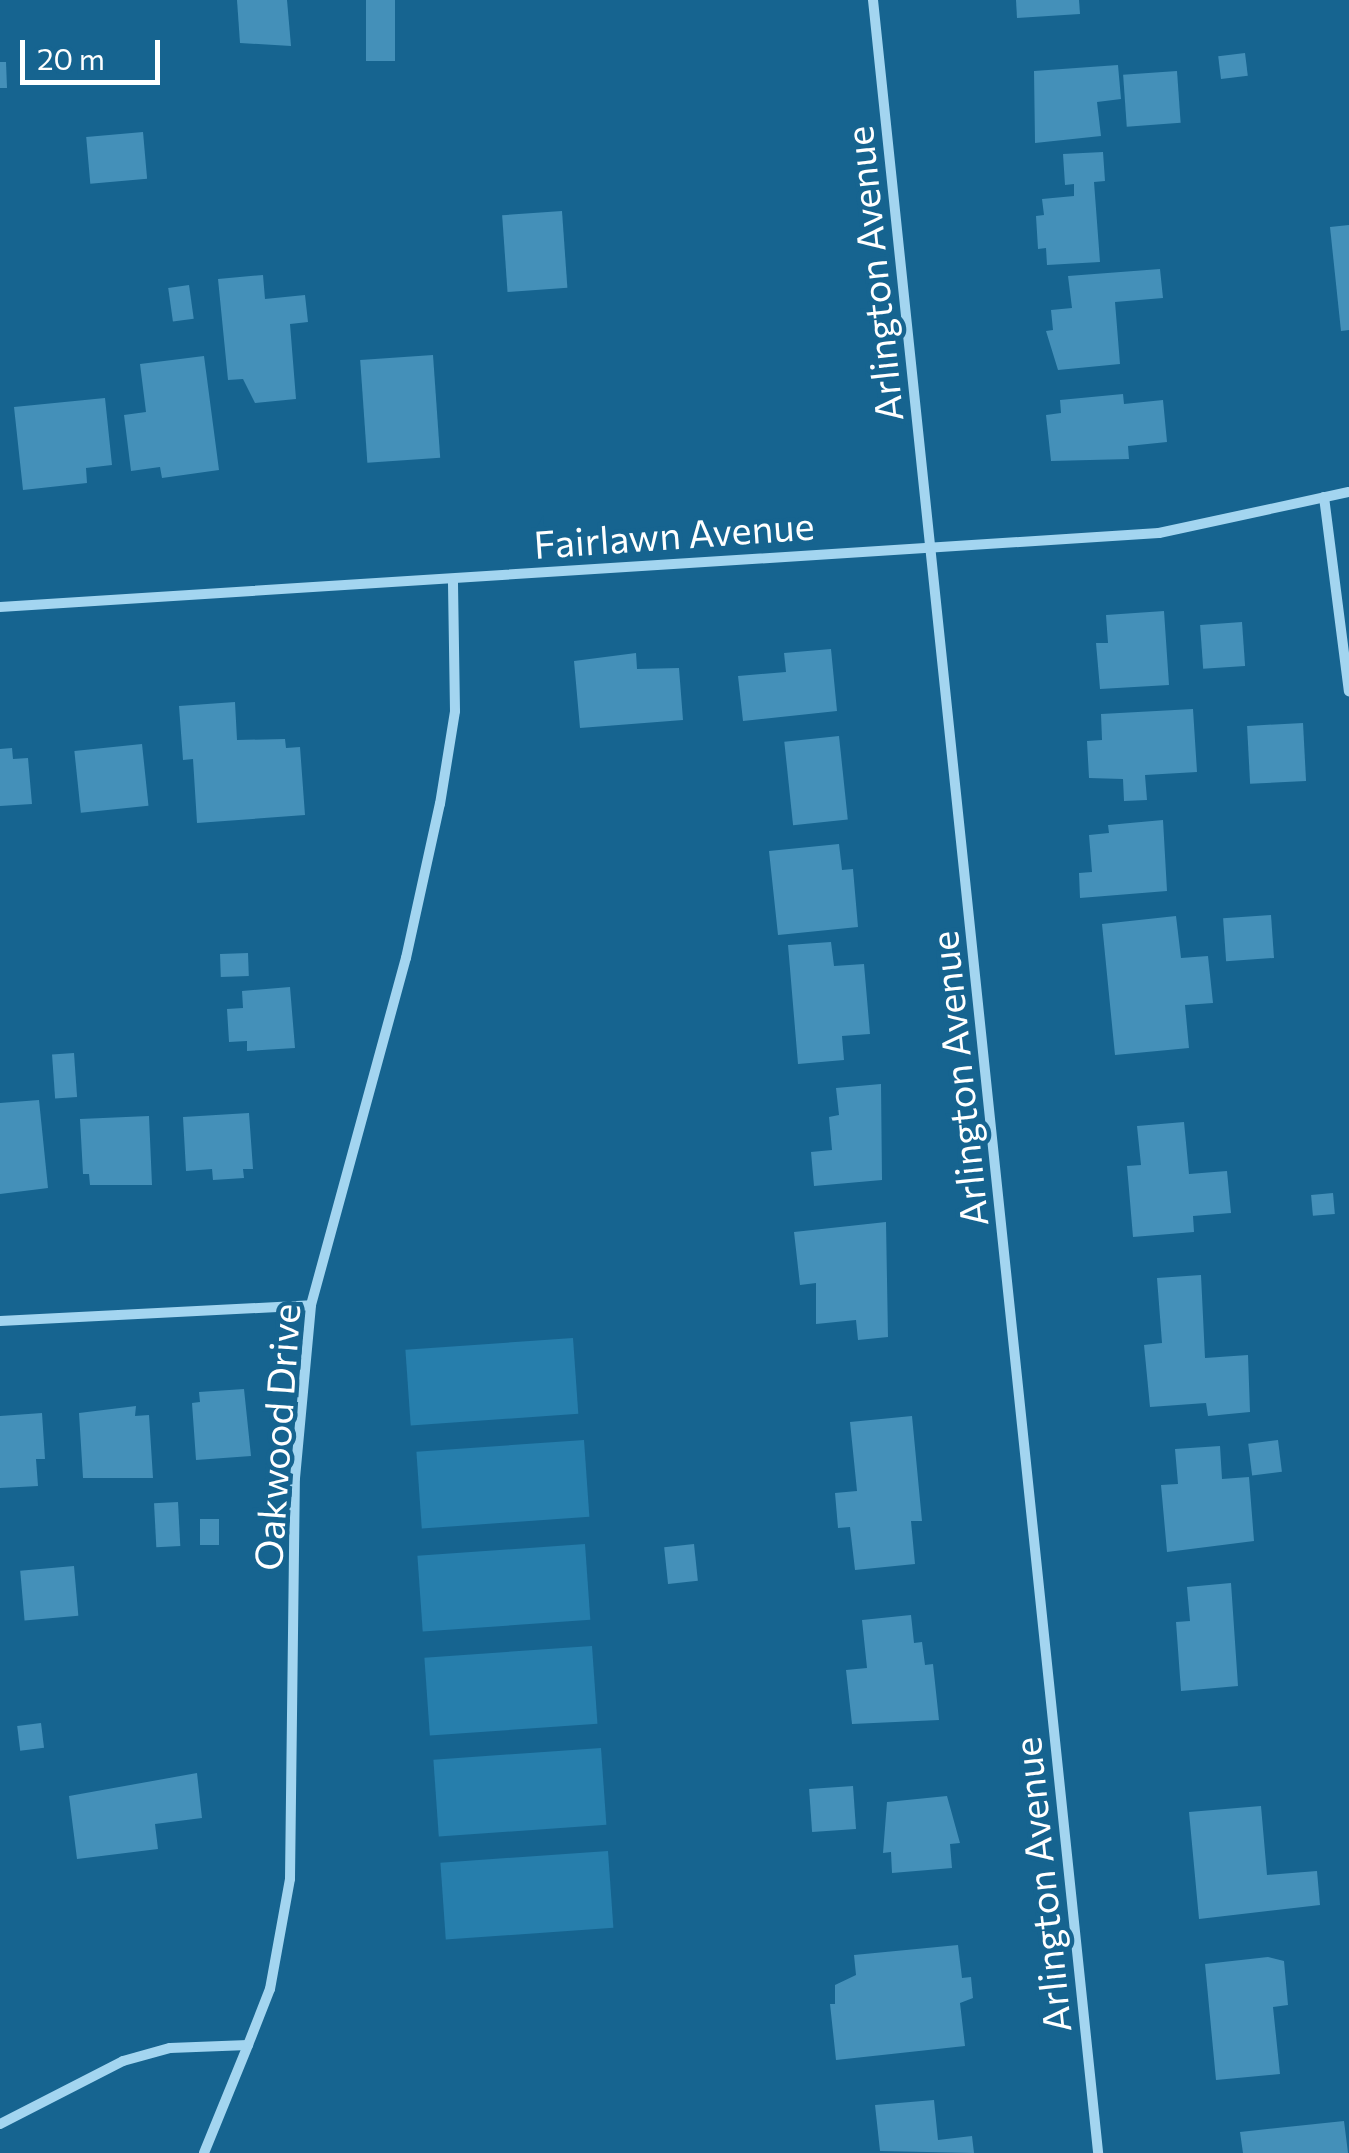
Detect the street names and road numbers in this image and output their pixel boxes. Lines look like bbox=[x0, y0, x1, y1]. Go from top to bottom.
street label: Arlington Avenue bbox=[835, 124, 911, 424]
street label: Fairlawn Avenue bbox=[532, 501, 816, 567]
street label: Arlington Avenue bbox=[920, 929, 996, 1229]
street label: Oakwood Drive bbox=[244, 1302, 308, 1572]
street label: Arlington Avenue bbox=[1003, 1735, 1079, 2035]

